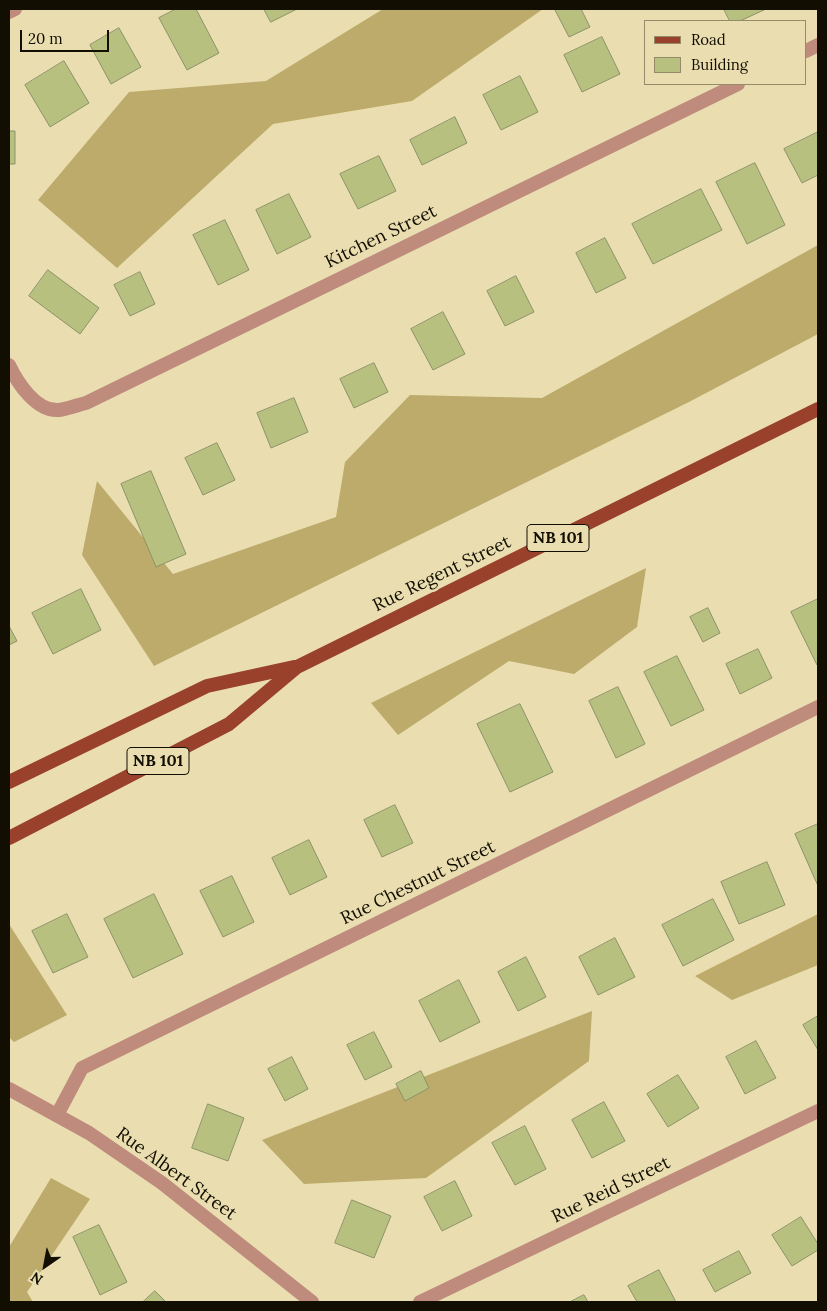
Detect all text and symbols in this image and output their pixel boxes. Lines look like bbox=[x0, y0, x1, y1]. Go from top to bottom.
scale bar bbox=[22, 20, 111, 52]
legend bbox=[644, 20, 807, 85]
text: 20 m bbox=[28, 29, 63, 48]
text: Road bbox=[691, 30, 726, 49]
text: Building bbox=[691, 55, 748, 74]
street label: Kitchen Street bbox=[322, 201, 440, 273]
road number: NB 101 bbox=[527, 524, 589, 552]
street label: Rue Regent Street bbox=[370, 531, 514, 617]
road number: NB 101 bbox=[127, 748, 189, 774]
street label: Rue Chestnut Street bbox=[337, 836, 499, 930]
street label: Rue Albert Street bbox=[112, 1123, 240, 1225]
street label: Rue Reid Street bbox=[548, 1152, 674, 1228]
north arrow bbox=[20, 1241, 70, 1291]
text: N bbox=[27, 1268, 46, 1289]

